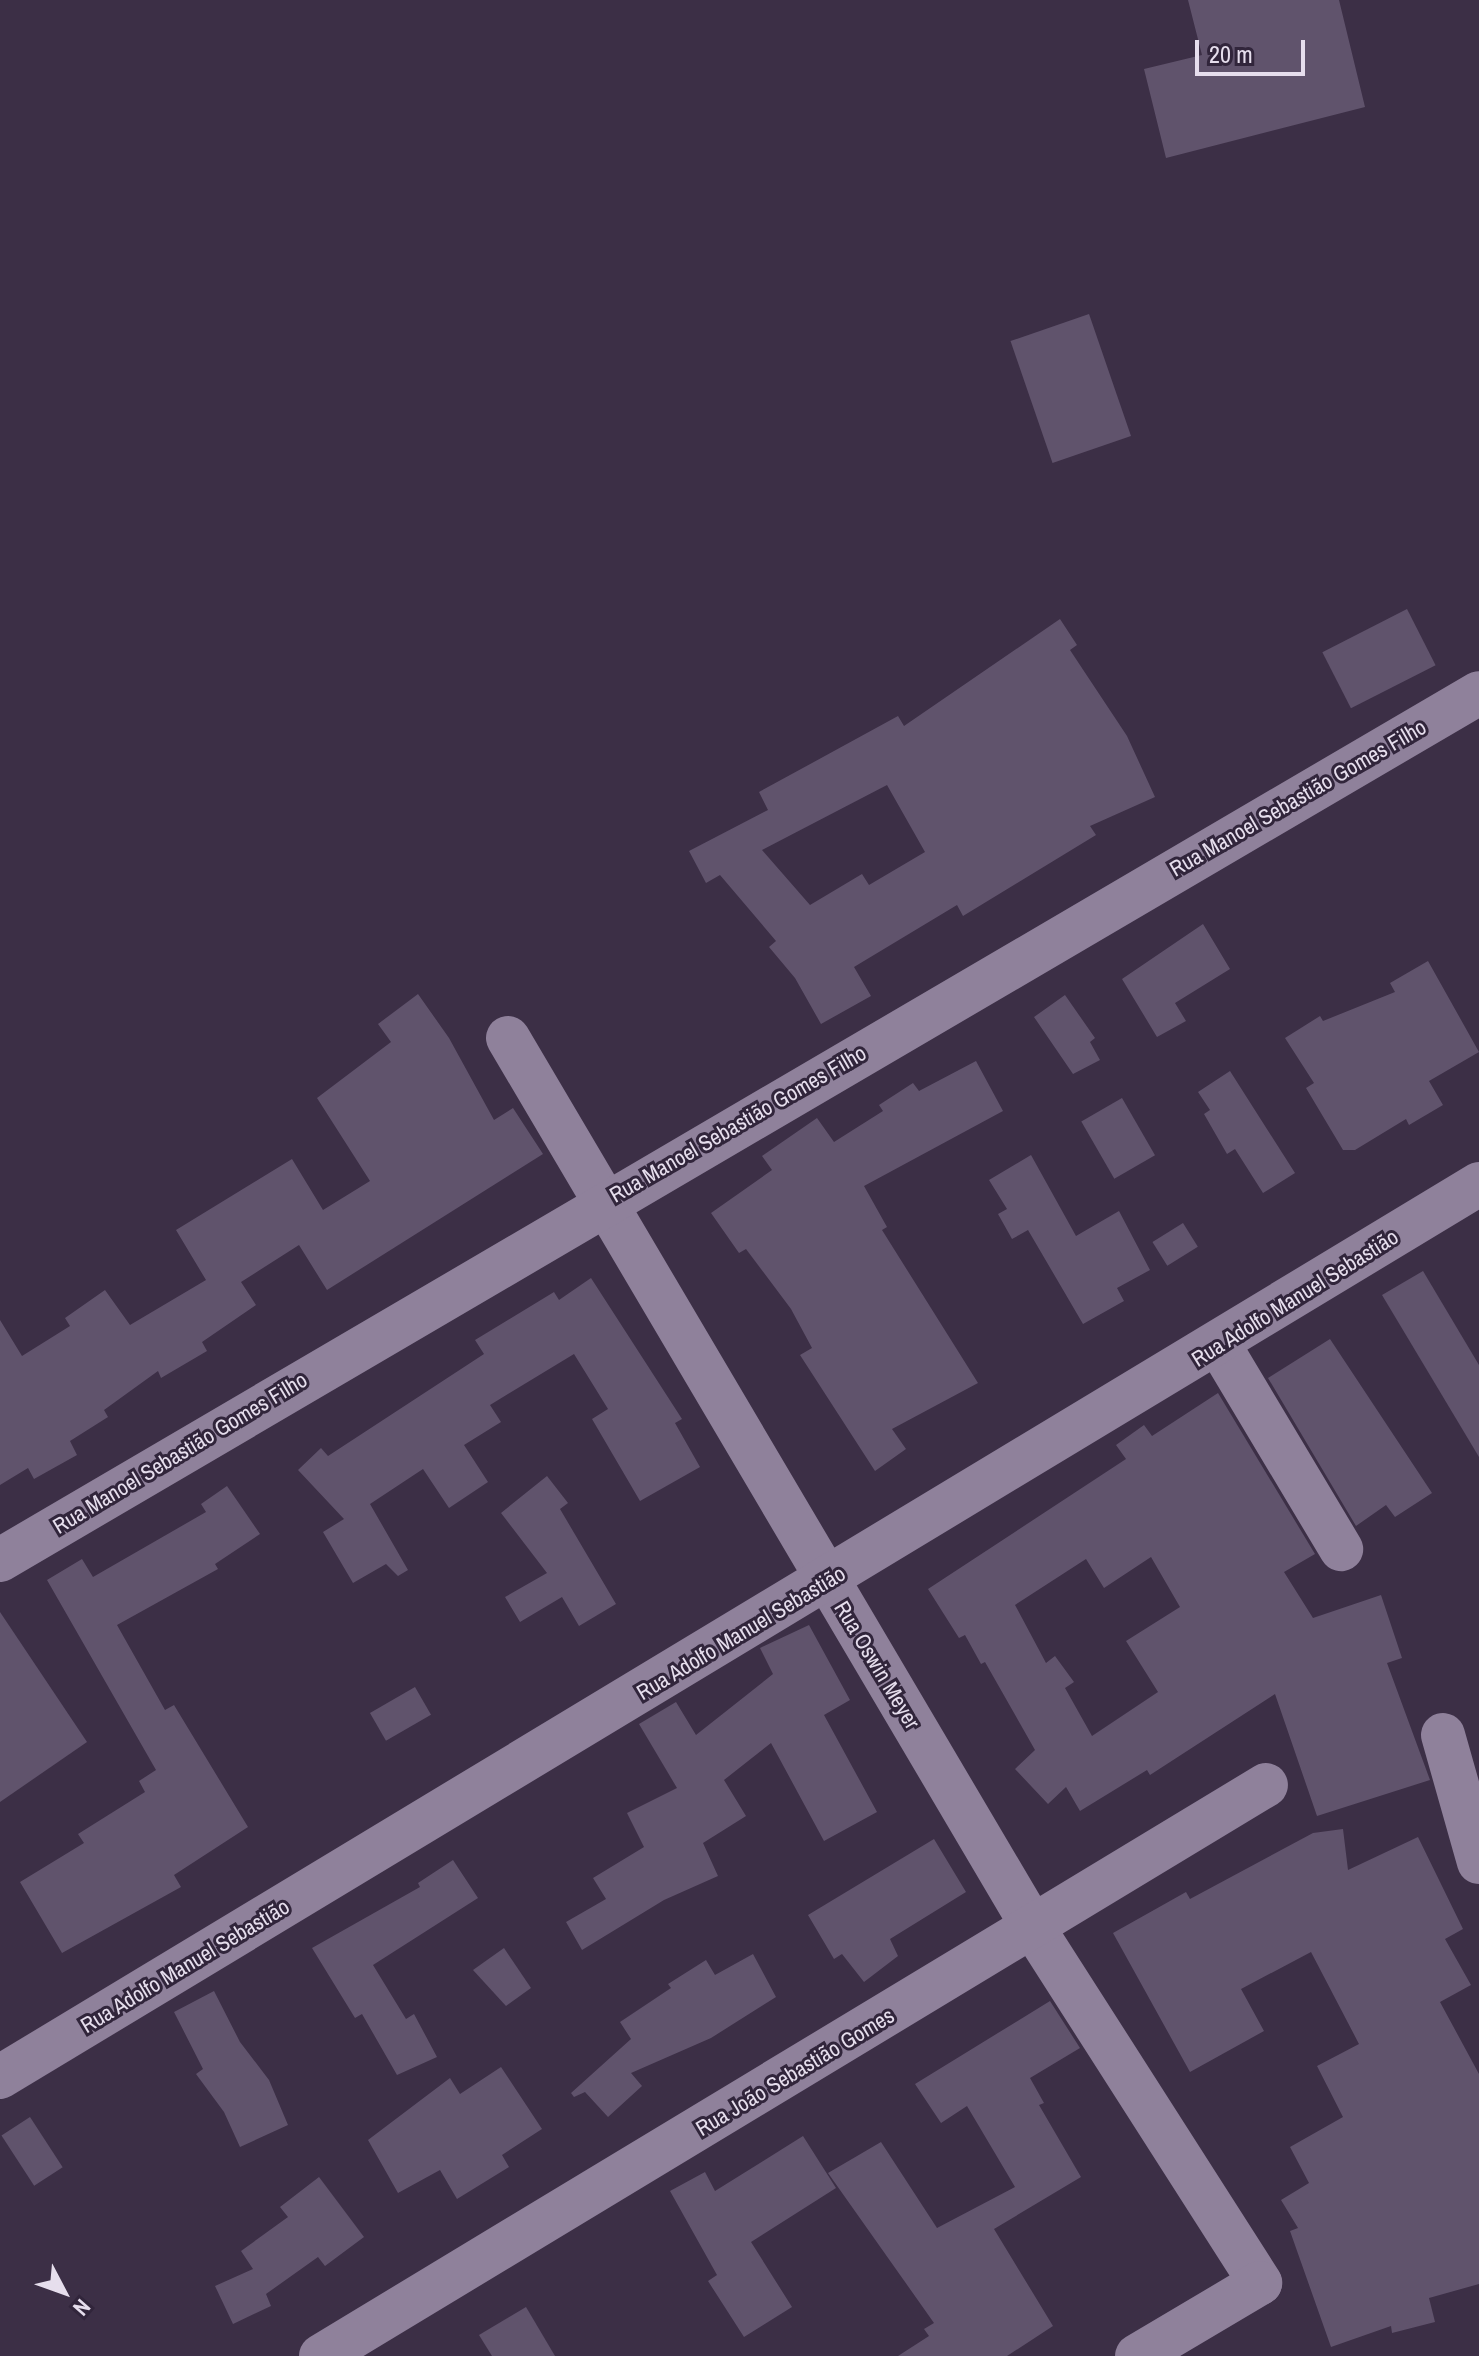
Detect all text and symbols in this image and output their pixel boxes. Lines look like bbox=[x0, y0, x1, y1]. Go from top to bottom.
scale bar bbox=[1199, 24, 1309, 74]
text: 20 m bbox=[1209, 38, 1253, 70]
street label: Rua Manoel Sebastião Gomes Filho bbox=[1165, 714, 1431, 882]
street label: Rua Manoel Sebastião Gomes Filho bbox=[605, 1040, 871, 1208]
street label: Rua Adolfo Manuel Sebastião bbox=[1186, 1223, 1404, 1373]
street label: Rua Manoel Sebastião Gomes Filho bbox=[48, 1367, 312, 1539]
street label: Rua Adolfo Manuel Sebastião bbox=[631, 1560, 851, 1706]
street label: Rua Oswin Meyer bbox=[829, 1596, 925, 1734]
street label: Rua Adolfo Manuel Sebastião bbox=[75, 1893, 295, 2039]
street label: Rua João Sebastião Gomes bbox=[691, 2002, 899, 2142]
north arrow bbox=[24, 2252, 104, 2332]
text: N bbox=[67, 2293, 98, 2323]

